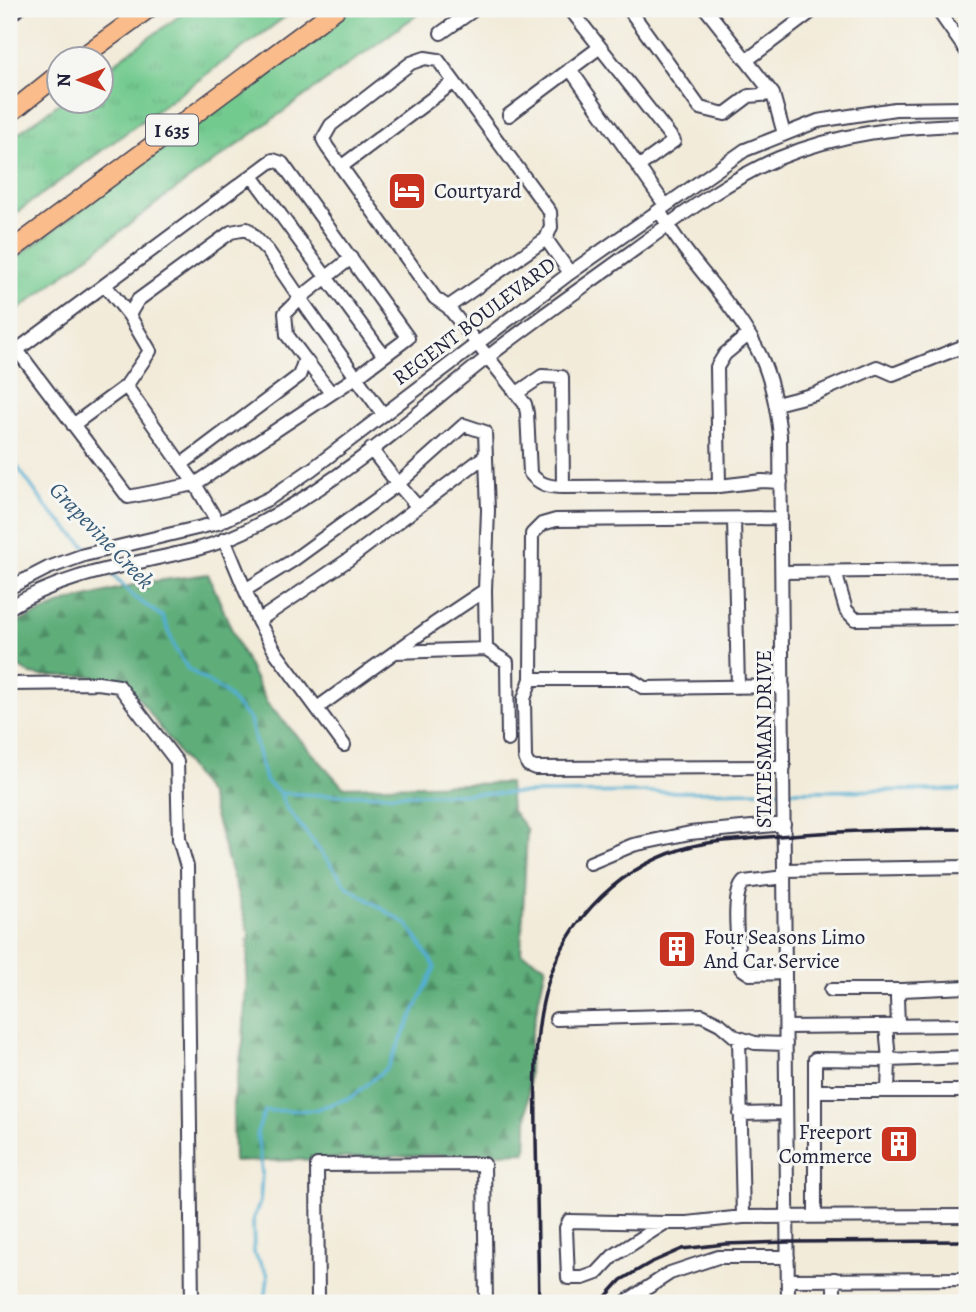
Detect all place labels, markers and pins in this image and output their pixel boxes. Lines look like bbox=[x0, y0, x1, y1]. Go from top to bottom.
hotel icon: Courtyard bbox=[386, 170, 428, 212]
place label: Courtyard bbox=[434, 177, 522, 205]
place label: Four Seasons Limo And Car Service bbox=[703, 923, 865, 975]
building icon: Four Seasons Limo And Car Service bbox=[656, 928, 698, 970]
place label: Freeport Commerce bbox=[779, 1118, 872, 1170]
building icon: Freeport Commerce bbox=[878, 1123, 920, 1165]

